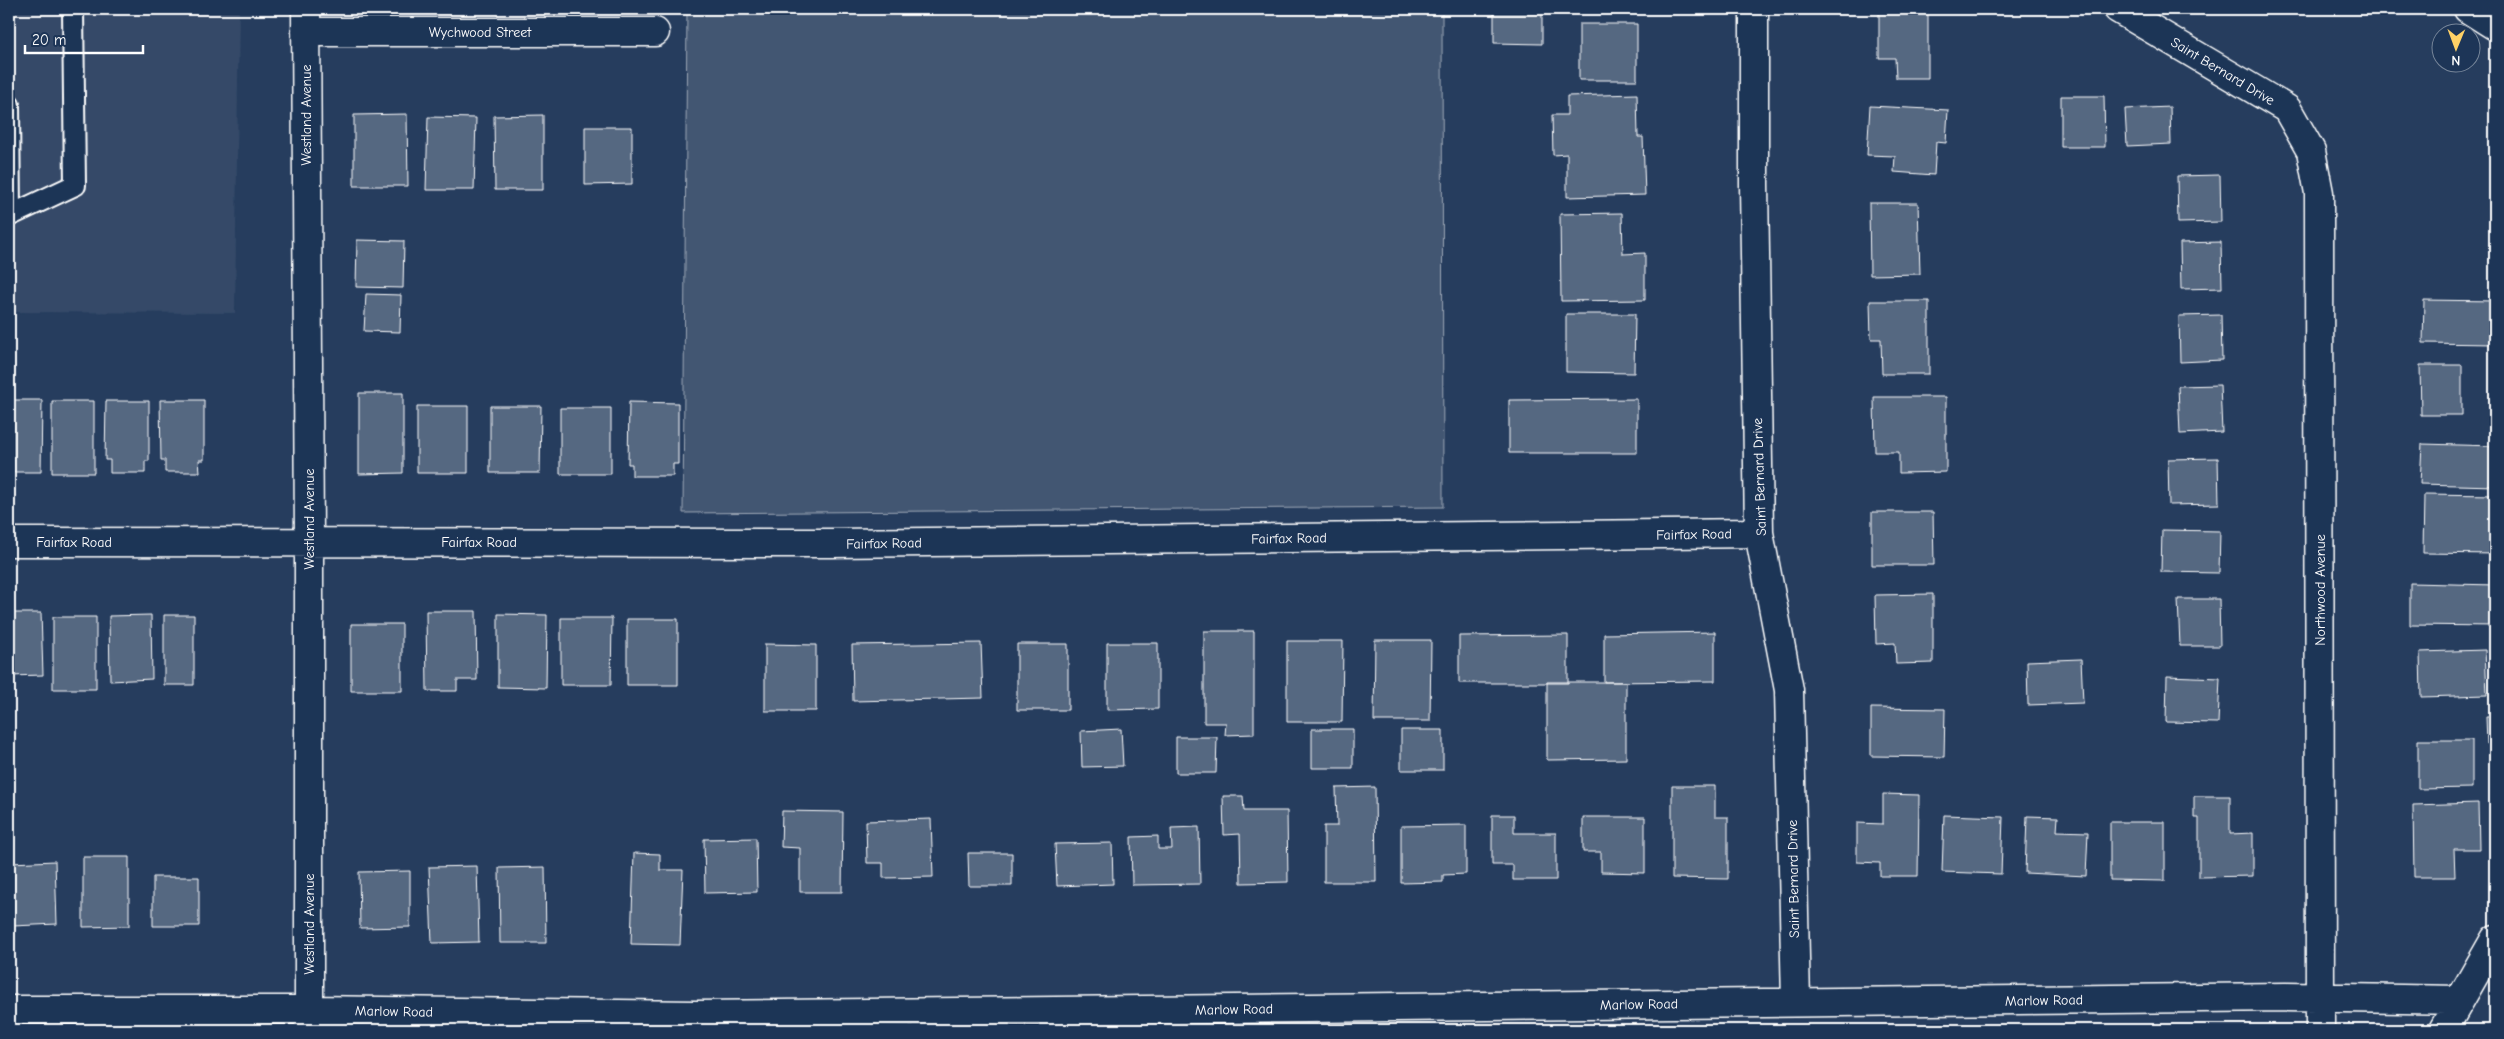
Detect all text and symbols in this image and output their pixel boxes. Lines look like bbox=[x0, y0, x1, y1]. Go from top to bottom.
scale bar bbox=[25, 22, 142, 54]
north arrow bbox=[2432, 22, 2482, 72]
street label: Wychwood Street bbox=[429, 24, 532, 41]
text: 20 m bbox=[32, 31, 66, 49]
street label: Saint Bernard Drive bbox=[2168, 34, 2278, 109]
text: N bbox=[2451, 52, 2460, 69]
street label: Westland Avenue bbox=[298, 65, 315, 165]
street label: Saint Bernard Drive bbox=[1749, 418, 1770, 536]
street label: Westland Avenue bbox=[301, 469, 318, 569]
street label: Fairfax Road bbox=[1656, 525, 1732, 544]
street label: Fairfax Road bbox=[1251, 529, 1327, 548]
street label: Fairfax Road bbox=[36, 534, 112, 551]
street label: Fairfax Road bbox=[441, 534, 517, 551]
street label: Fairfax Road bbox=[846, 534, 922, 553]
street label: Northwood Avenue bbox=[2312, 534, 2329, 646]
street label: Saint Bernard Drive bbox=[1784, 820, 1803, 938]
street label: Westland Avenue bbox=[301, 874, 318, 974]
street label: Marlow Road bbox=[2005, 991, 2083, 1010]
street label: Marlow Road bbox=[1600, 995, 1678, 1014]
street label: Marlow Road bbox=[1195, 1000, 1273, 1019]
street label: Marlow Road bbox=[355, 1002, 433, 1021]

